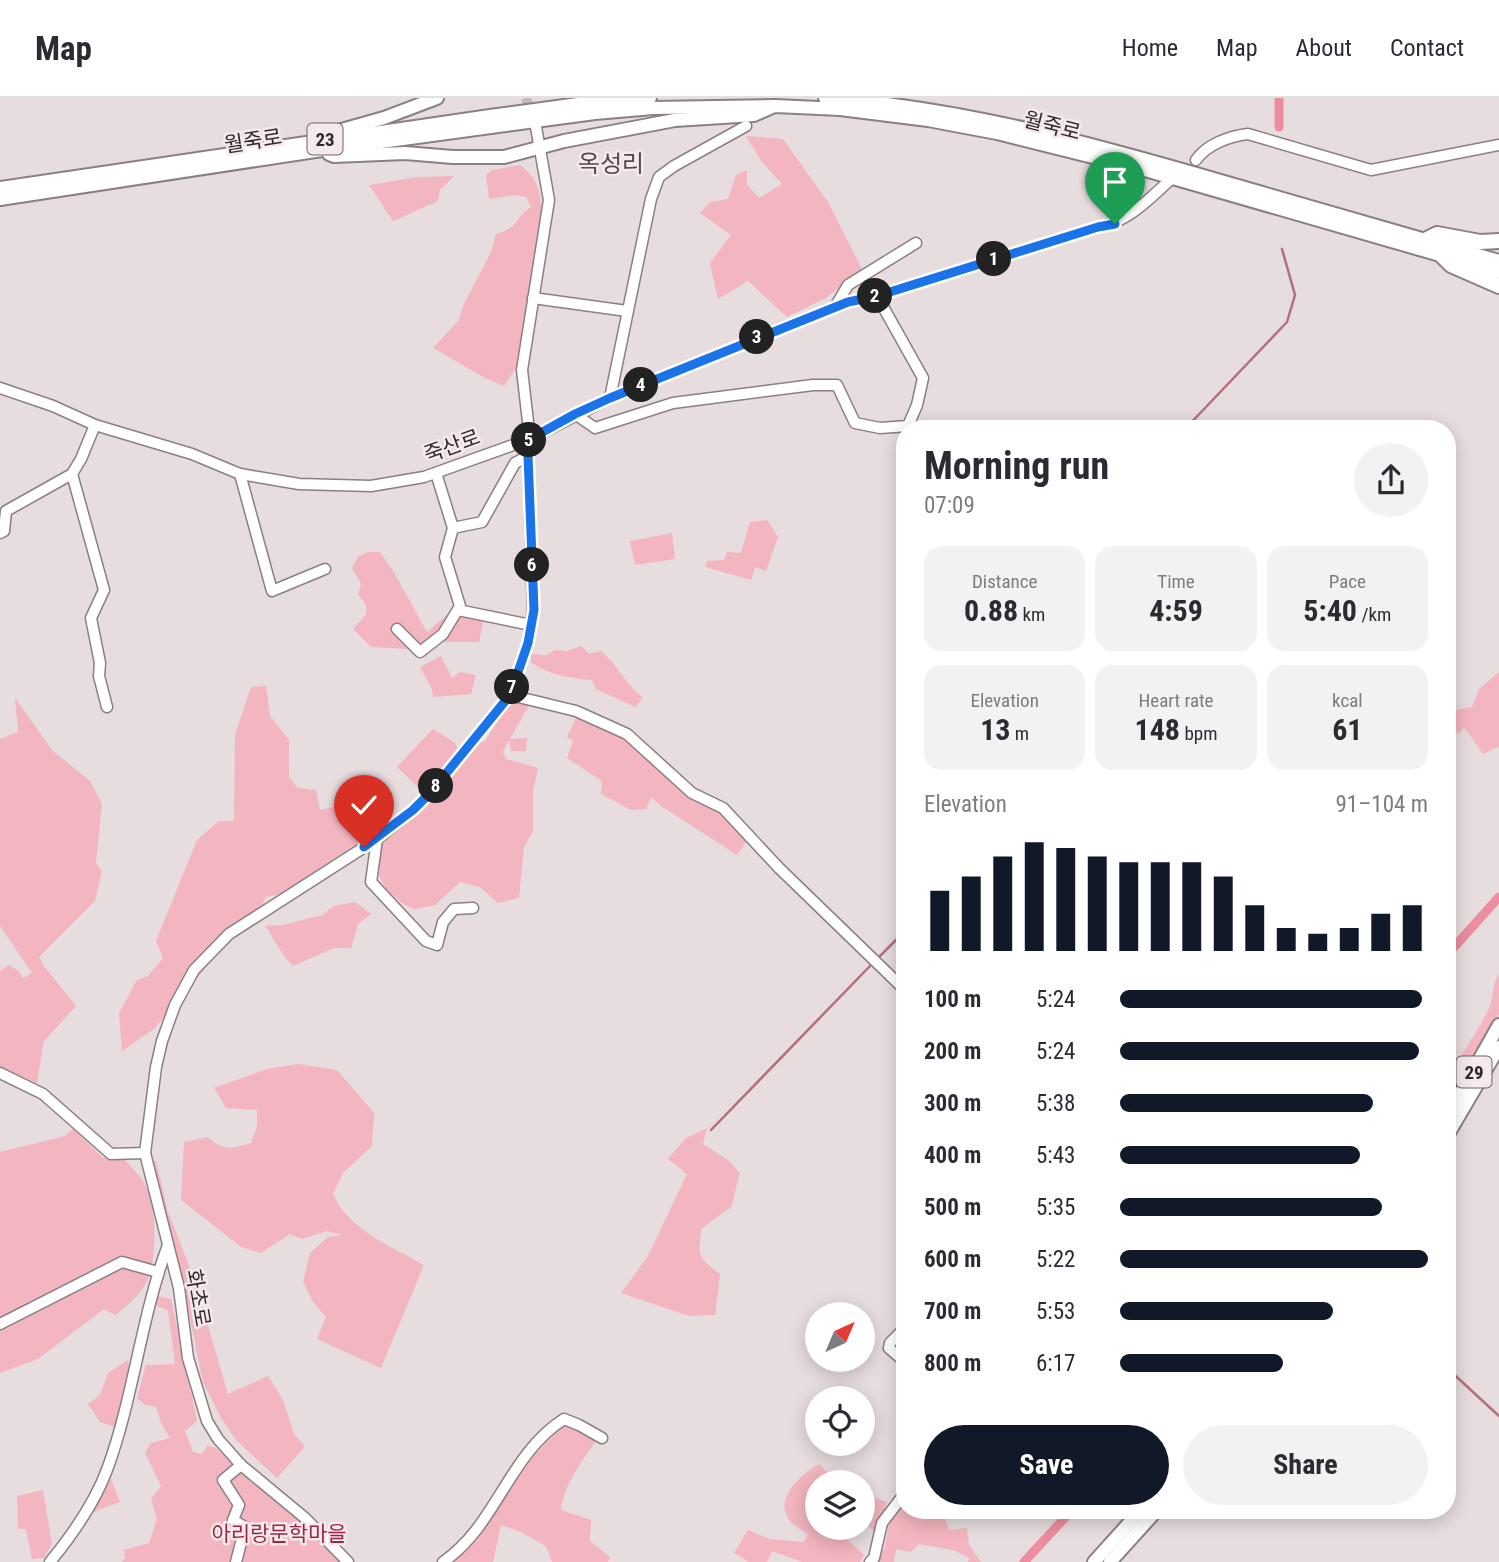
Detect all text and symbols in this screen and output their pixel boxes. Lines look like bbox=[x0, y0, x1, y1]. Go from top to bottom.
text: Map bbox=[35, 29, 92, 68]
text: Home bbox=[1122, 34, 1178, 62]
text: Map bbox=[1216, 34, 1258, 62]
text: About bbox=[1296, 34, 1352, 62]
text: Contact bbox=[1390, 34, 1464, 62]
street label: 월죽로 bbox=[1021, 107, 1083, 145]
road number: 23 bbox=[308, 123, 342, 154]
street label: 월죽로 bbox=[222, 125, 284, 157]
district label: 옥성리 bbox=[578, 150, 644, 178]
pin bbox=[1085, 152, 1145, 224]
icon: arrive bbox=[1096, 163, 1134, 201]
pin: 1 bbox=[976, 242, 1012, 276]
text: 1 bbox=[989, 247, 998, 270]
pin: 2 bbox=[858, 278, 892, 314]
text: 2 bbox=[870, 284, 879, 307]
pin: 3 bbox=[740, 320, 774, 354]
text: 3 bbox=[752, 325, 761, 348]
pin: 4 bbox=[624, 368, 658, 402]
text: 4 bbox=[636, 373, 645, 396]
pin: 5 bbox=[512, 422, 546, 458]
street label: 죽산로 bbox=[421, 425, 483, 467]
text: 5 bbox=[524, 428, 533, 451]
button: share bbox=[1354, 443, 1428, 517]
text: Morning run bbox=[924, 444, 1109, 488]
text: 07:09 bbox=[924, 492, 975, 519]
pin: 6 bbox=[514, 547, 550, 582]
text: 6 bbox=[527, 553, 536, 576]
text: Distance bbox=[972, 570, 1037, 593]
text: Time bbox=[1157, 570, 1195, 593]
text: Pace bbox=[1329, 570, 1366, 593]
text: 0.88 bbox=[964, 593, 1018, 628]
text: 4:59 bbox=[1149, 593, 1203, 628]
text: 5:40 bbox=[1303, 593, 1357, 628]
text: km bbox=[1018, 603, 1045, 626]
text: /km bbox=[1357, 603, 1391, 626]
pin: 7 bbox=[494, 670, 530, 704]
text: 7 bbox=[507, 675, 516, 698]
text: Elevation bbox=[970, 689, 1039, 712]
text: Heart rate bbox=[1138, 689, 1214, 712]
text: kcal bbox=[1332, 689, 1363, 712]
text: 13 bbox=[980, 712, 1010, 747]
text: 148 bbox=[1135, 712, 1180, 747]
text: 61 bbox=[1332, 712, 1362, 747]
text: m bbox=[1010, 722, 1029, 745]
text: bpm bbox=[1180, 722, 1217, 745]
pin: 8 bbox=[418, 768, 453, 804]
text: 8 bbox=[431, 774, 440, 797]
pin bbox=[334, 775, 394, 847]
icon: check bbox=[345, 786, 383, 824]
text: Elevation bbox=[924, 791, 1007, 818]
text: 91–104 m bbox=[1335, 791, 1428, 818]
text: 100 m bbox=[924, 986, 981, 1013]
text: 5:24 bbox=[1036, 986, 1075, 1013]
text: 200 m bbox=[924, 1038, 981, 1065]
text: 5:24 bbox=[1036, 1038, 1075, 1065]
road number: 29 bbox=[1456, 1056, 1492, 1088]
text: 300 m bbox=[924, 1090, 981, 1117]
text: 5:38 bbox=[1036, 1090, 1075, 1117]
text: 400 m bbox=[924, 1142, 981, 1169]
text: 5:43 bbox=[1036, 1142, 1075, 1169]
text: 500 m bbox=[924, 1194, 981, 1221]
text: 5:35 bbox=[1036, 1194, 1075, 1221]
text: 600 m bbox=[924, 1246, 981, 1273]
text: 5:22 bbox=[1036, 1246, 1075, 1273]
street label: 화초로 bbox=[181, 1267, 215, 1329]
text: 700 m bbox=[924, 1298, 981, 1325]
text: 5:53 bbox=[1036, 1298, 1075, 1325]
north arrow bbox=[805, 1302, 875, 1372]
map controls bbox=[805, 1302, 875, 1540]
text: 800 m bbox=[924, 1350, 981, 1377]
text: 6:17 bbox=[1036, 1350, 1075, 1377]
button: locate bbox=[805, 1386, 875, 1456]
button: Save bbox=[924, 1425, 1169, 1505]
button: Share bbox=[1183, 1425, 1428, 1505]
button: layers bbox=[805, 1470, 875, 1540]
park label: 아리랑문학마을 bbox=[211, 1522, 347, 1546]

